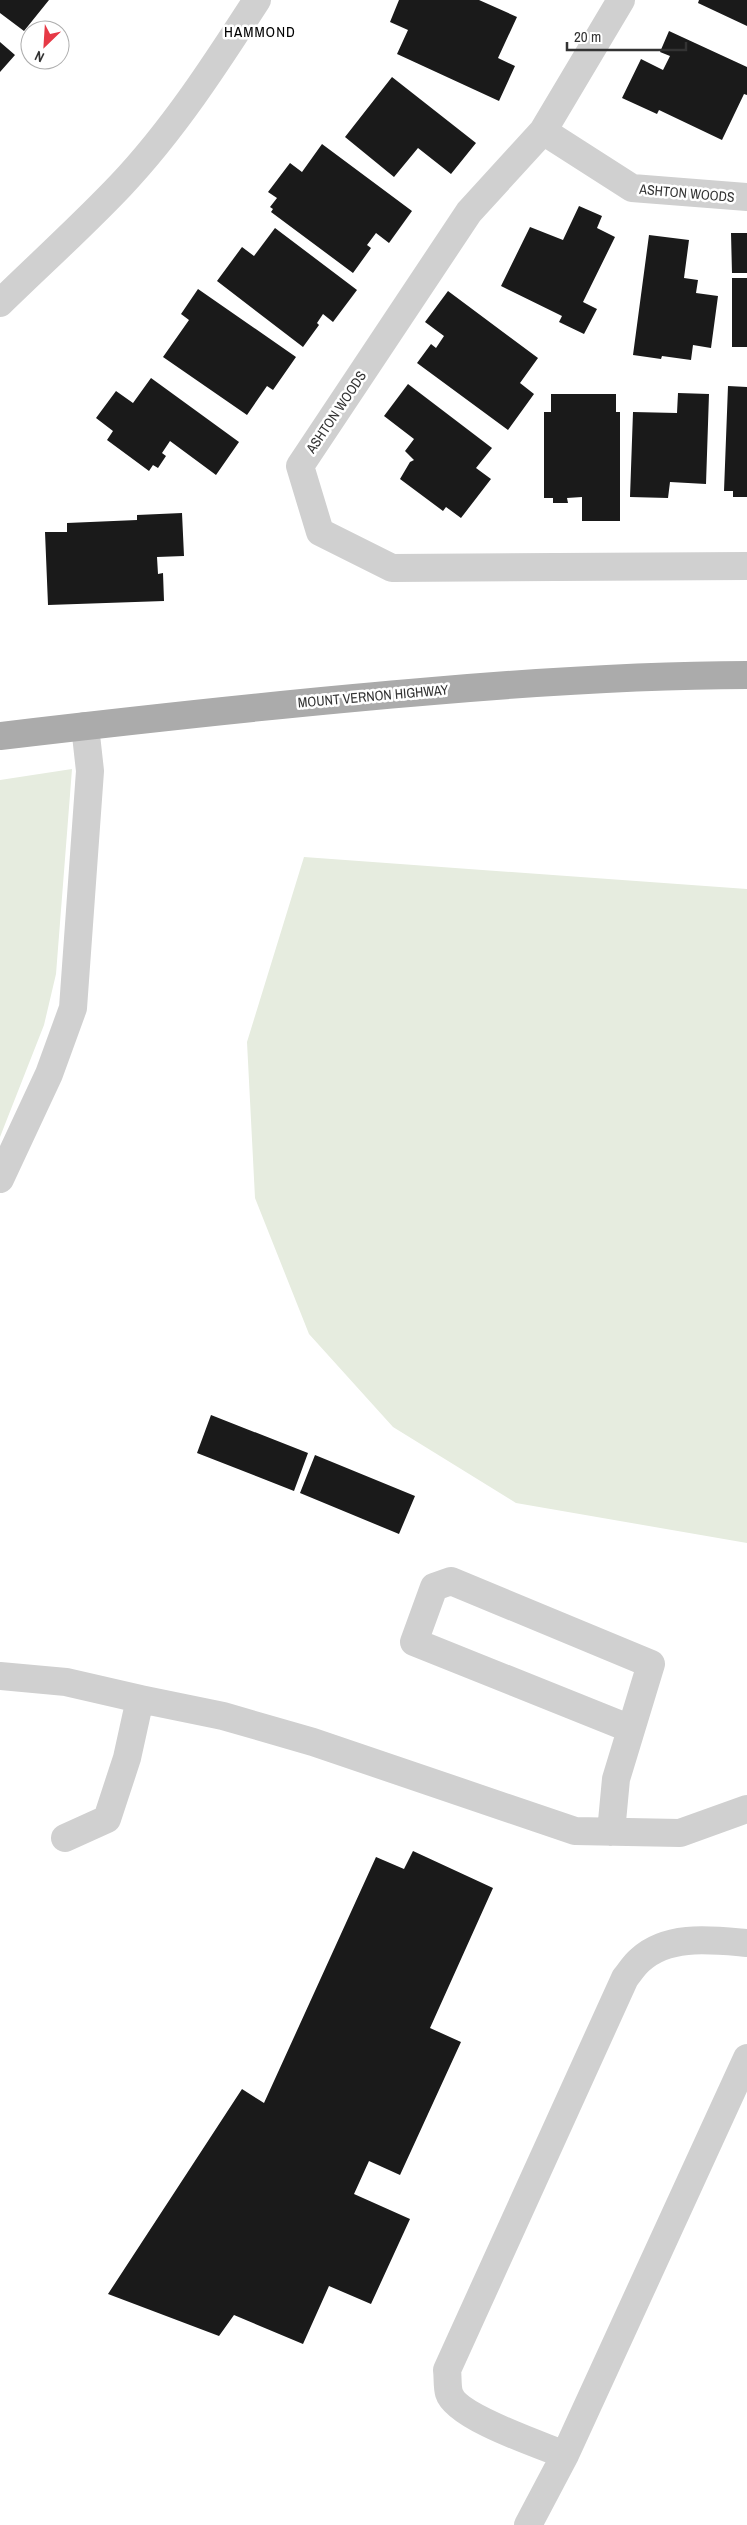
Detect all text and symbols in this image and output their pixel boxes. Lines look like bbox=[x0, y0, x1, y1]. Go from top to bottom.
north arrow bbox=[20, 20, 70, 70]
scale bar bbox=[567, 20, 686, 52]
district label: HAMMOND bbox=[224, 21, 296, 42]
text: 20 m bbox=[574, 26, 601, 47]
text: N bbox=[32, 47, 47, 67]
street label: ASHTON WOODS bbox=[638, 180, 736, 206]
street label: ASHTON WOODS bbox=[301, 367, 370, 457]
street label: MOUNT VERNON HIGHWAY bbox=[297, 680, 449, 712]

